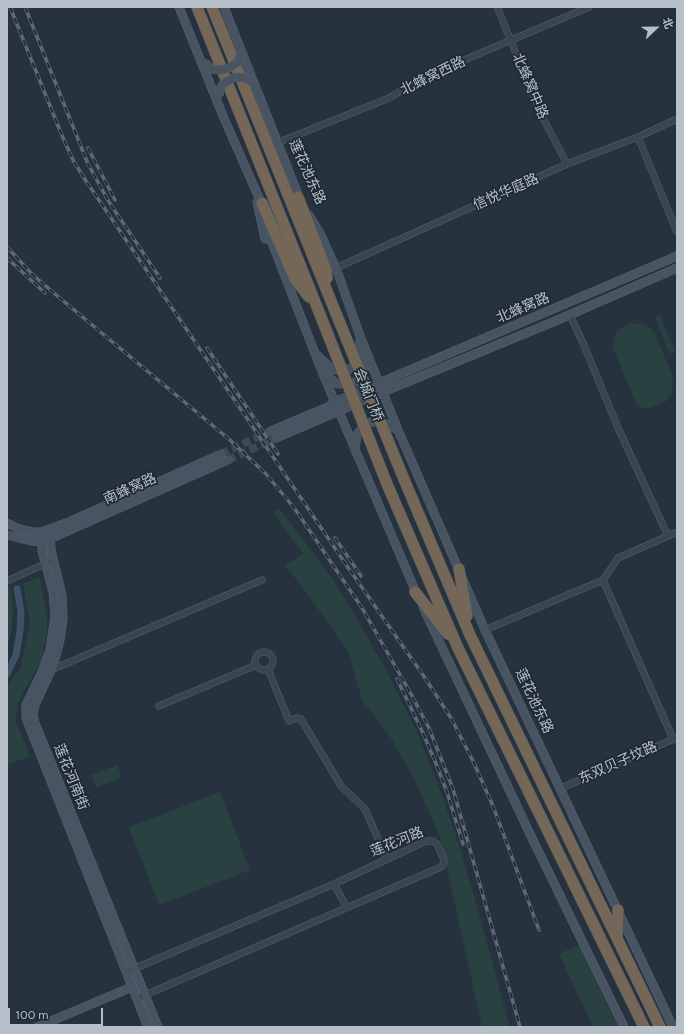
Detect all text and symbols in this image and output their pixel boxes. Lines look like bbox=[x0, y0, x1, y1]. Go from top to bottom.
north arrow bbox=[636, 8, 676, 48]
text: 北 bbox=[660, 16, 676, 31]
street label: 北蜂窝中路 bbox=[509, 51, 551, 121]
street label: 北蜂窝西路 bbox=[398, 53, 468, 99]
street label: 莲花池东路 bbox=[285, 137, 329, 207]
street label: 信悦华庭路 bbox=[471, 170, 541, 214]
street label: 北蜂窝路 bbox=[494, 289, 552, 327]
street label: 会城门桥 bbox=[350, 366, 386, 424]
street label: 南蜂窝路 bbox=[101, 470, 159, 508]
street label: 莲花池东路 bbox=[512, 666, 556, 736]
street label: 东双贝子坟路 bbox=[576, 738, 660, 788]
street label: 莲花河南街 bbox=[50, 741, 92, 813]
street label: 莲花河路 bbox=[368, 824, 426, 860]
scale bar bbox=[10, 1000, 105, 1026]
text: 100 m bbox=[15, 1008, 49, 1022]

